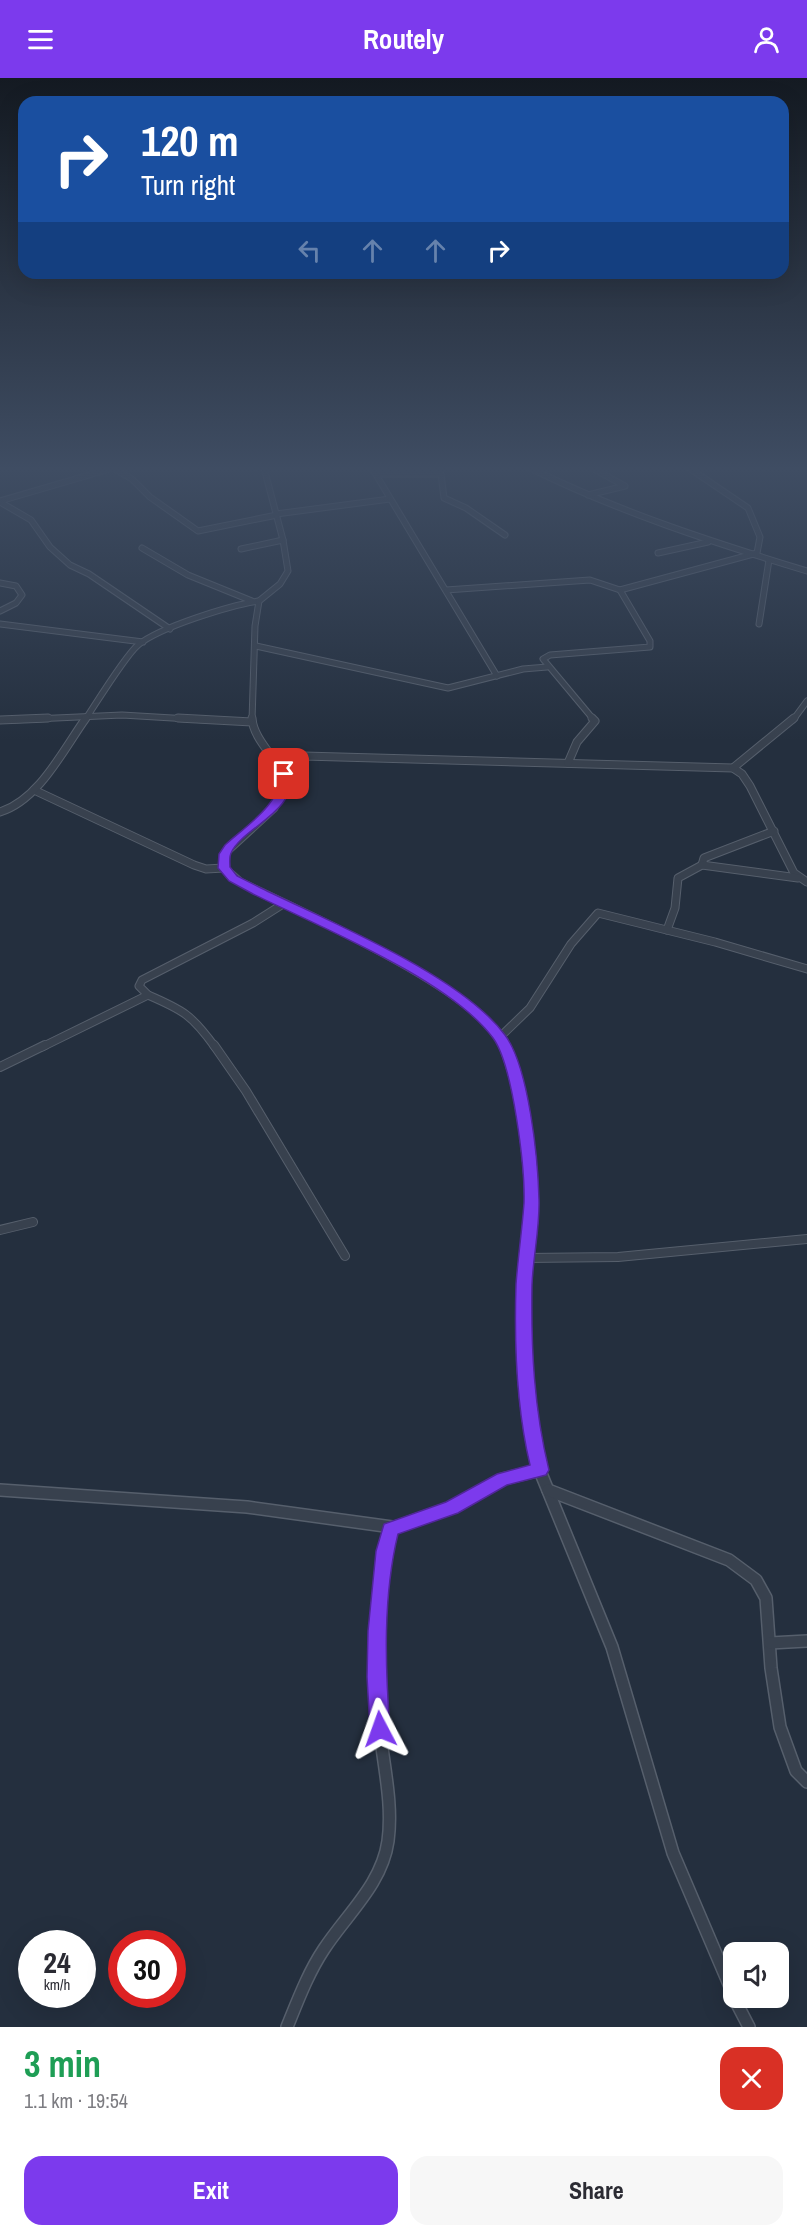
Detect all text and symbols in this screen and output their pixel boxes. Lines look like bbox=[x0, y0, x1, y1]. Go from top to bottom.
text: Routely bbox=[363, 21, 444, 57]
icon: menu bbox=[24, 23, 57, 56]
icon: person bbox=[750, 23, 783, 56]
text: 120 m bbox=[141, 113, 239, 169]
icon: right bbox=[42, 120, 120, 198]
text: Turn right bbox=[141, 167, 235, 203]
icon: left bbox=[293, 234, 326, 267]
icon: ahead bbox=[356, 234, 389, 267]
icon: ahead bbox=[419, 234, 452, 267]
icon: right bbox=[482, 234, 515, 267]
pin bbox=[258, 748, 309, 799]
icon: arrive bbox=[267, 757, 300, 790]
position arrow bbox=[348, 1697, 412, 1761]
speed limit sign: 30 bbox=[108, 1930, 186, 2008]
text: 24 bbox=[43, 1942, 71, 1982]
map controls bbox=[723, 1942, 789, 2008]
button: sound bbox=[723, 1942, 789, 2008]
text: km/h bbox=[44, 1974, 70, 1995]
text: 3 min bbox=[24, 2040, 101, 2088]
button: close bbox=[720, 2047, 783, 2110]
text: 1.1 km · 19:54 bbox=[24, 2087, 128, 2114]
button: Exit bbox=[24, 2156, 398, 2225]
button: Share bbox=[410, 2156, 783, 2225]

